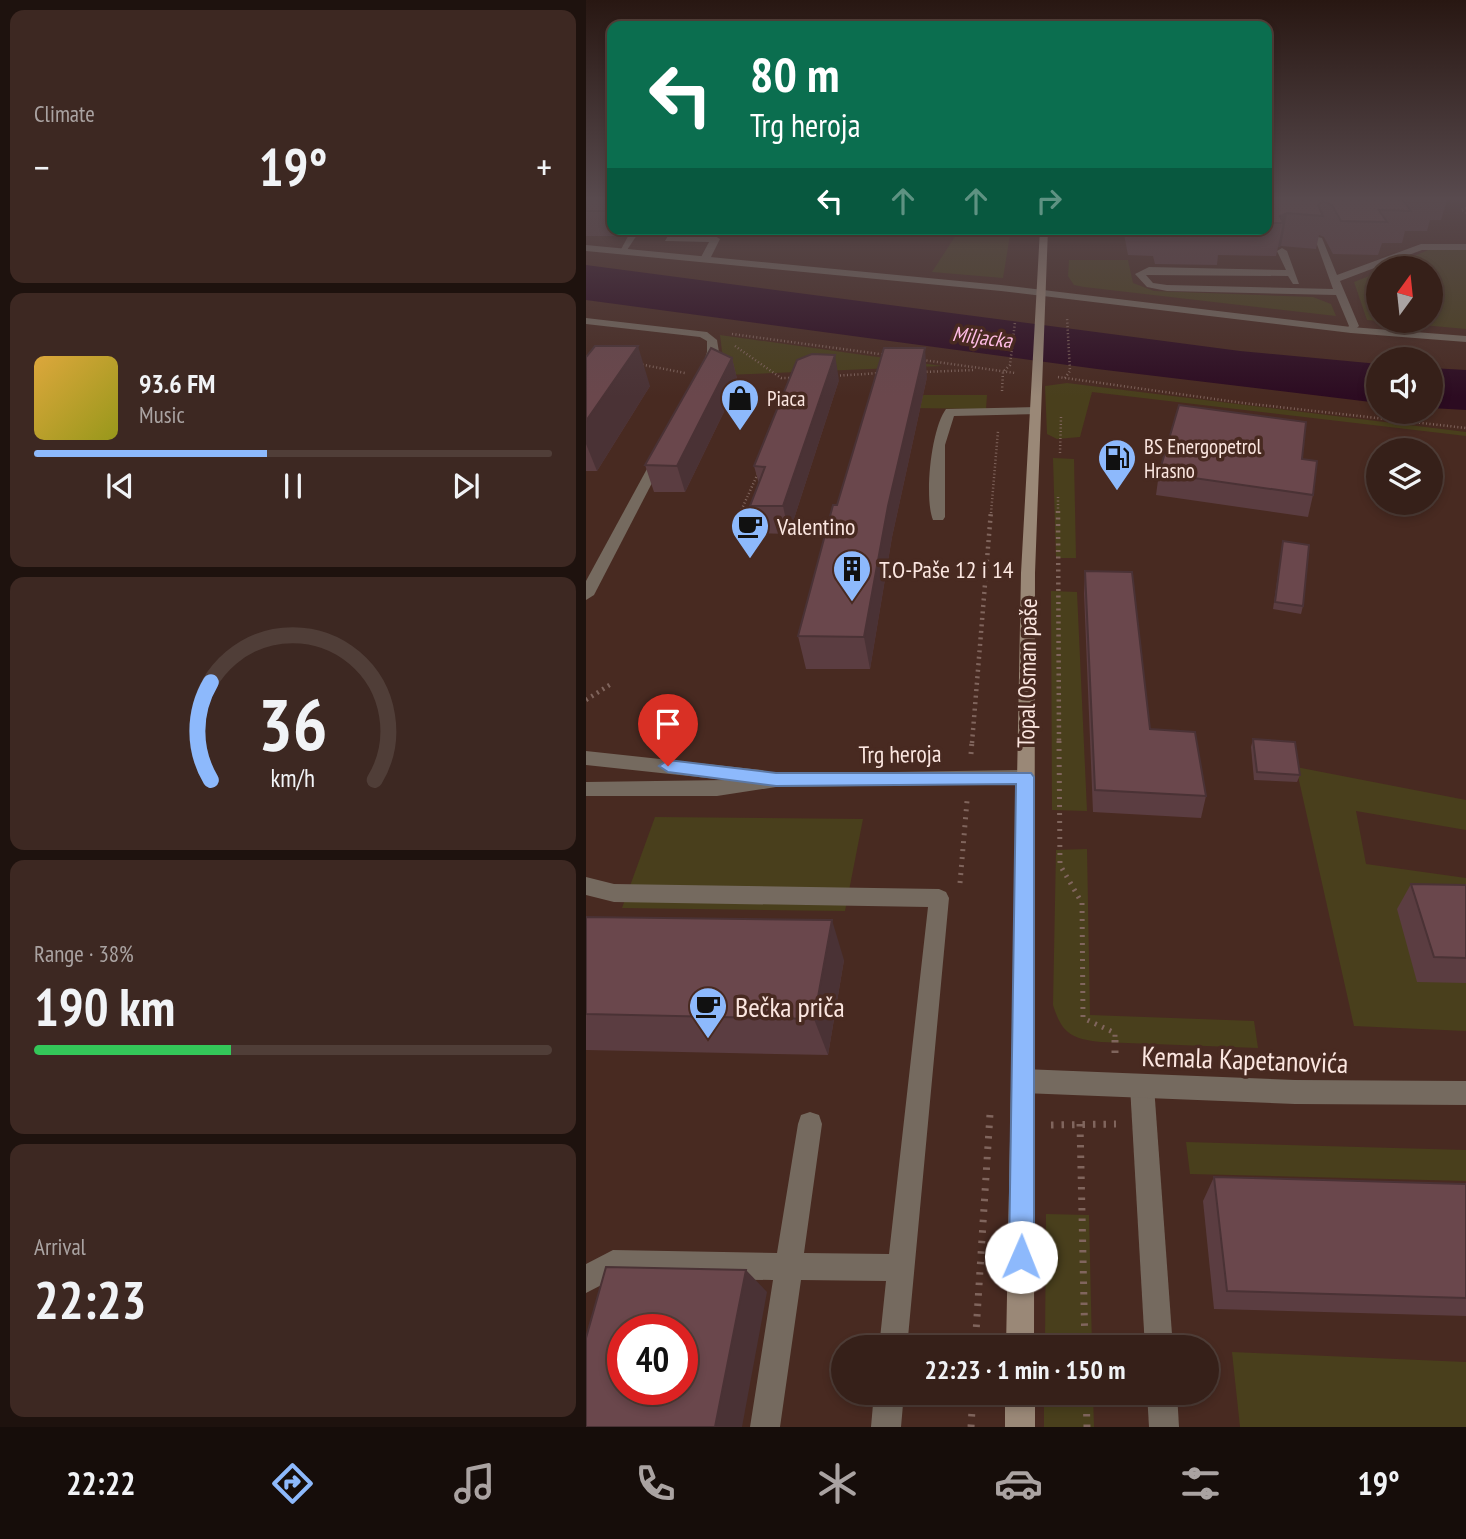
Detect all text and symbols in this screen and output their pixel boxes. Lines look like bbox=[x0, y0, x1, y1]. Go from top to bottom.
text: 80 m bbox=[750, 42, 839, 106]
icon: left bbox=[635, 49, 726, 140]
text: Climate bbox=[34, 99, 95, 128]
text: Trg heroja bbox=[750, 104, 861, 146]
text: 19° bbox=[259, 133, 327, 200]
text: − bbox=[34, 142, 50, 191]
text: + bbox=[536, 142, 552, 191]
icon: left bbox=[811, 182, 849, 220]
icon: ahead bbox=[884, 182, 922, 220]
icon: ahead bbox=[957, 182, 995, 220]
icon: right bbox=[1030, 182, 1068, 220]
north arrow bbox=[1366, 256, 1444, 332]
map controls bbox=[1366, 256, 1443, 515]
water label: Miljacka bbox=[951, 320, 1015, 354]
button: sound bbox=[1366, 347, 1443, 424]
text: 93.6 FM bbox=[139, 367, 215, 400]
shop icon: Piaca bbox=[719, 377, 761, 432]
place label: Piaca bbox=[767, 385, 805, 412]
text: Music bbox=[139, 400, 185, 429]
place label: BS Energopetrol Hrasno bbox=[1144, 433, 1262, 484]
fuel station icon: BS Energopetrol Hrasno bbox=[1096, 437, 1138, 492]
button: layers bbox=[1366, 438, 1443, 515]
icon: previous bbox=[101, 467, 139, 505]
icon: pause bbox=[274, 467, 312, 505]
icon: next bbox=[447, 467, 485, 505]
cafe icon: Valentino bbox=[729, 505, 771, 560]
place label: Valentino bbox=[776, 511, 855, 542]
building icon: T.O-Paše 12 i 14 bbox=[831, 548, 873, 603]
place label: T.O-Paše 12 i 14 bbox=[879, 554, 1014, 585]
street label: Topal Osman paše bbox=[1010, 598, 1044, 748]
text: 36 bbox=[258, 676, 328, 770]
pin bbox=[638, 694, 698, 766]
icon: arrive bbox=[649, 705, 687, 743]
street label: Trg heroja bbox=[858, 738, 942, 770]
text: km/h bbox=[271, 761, 315, 793]
text: Range · 38% bbox=[34, 939, 134, 968]
text: 190 km bbox=[34, 973, 175, 1040]
cafe icon: Bečka priča bbox=[687, 985, 729, 1040]
place label: Bečka priča bbox=[735, 988, 845, 1025]
street label: Kemala Kapetanovića bbox=[1141, 1037, 1349, 1081]
position arrow bbox=[984, 1220, 1058, 1294]
text: Arrival bbox=[34, 1232, 86, 1261]
text: 22:23 bbox=[34, 1266, 146, 1333]
speed limit sign: 40 bbox=[607, 1314, 698, 1405]
text: 22:23 · 1 min · 150 m bbox=[925, 1353, 1125, 1386]
icon: directions bbox=[268, 1459, 317, 1508]
icon: music bbox=[450, 1459, 499, 1508]
icon: phone bbox=[631, 1459, 680, 1508]
icon: climate bbox=[813, 1459, 862, 1508]
icon: car bbox=[994, 1459, 1043, 1508]
icon: filters bbox=[1176, 1459, 1225, 1508]
text: 22:22 bbox=[66, 1462, 136, 1504]
text: 19° bbox=[1357, 1462, 1400, 1504]

